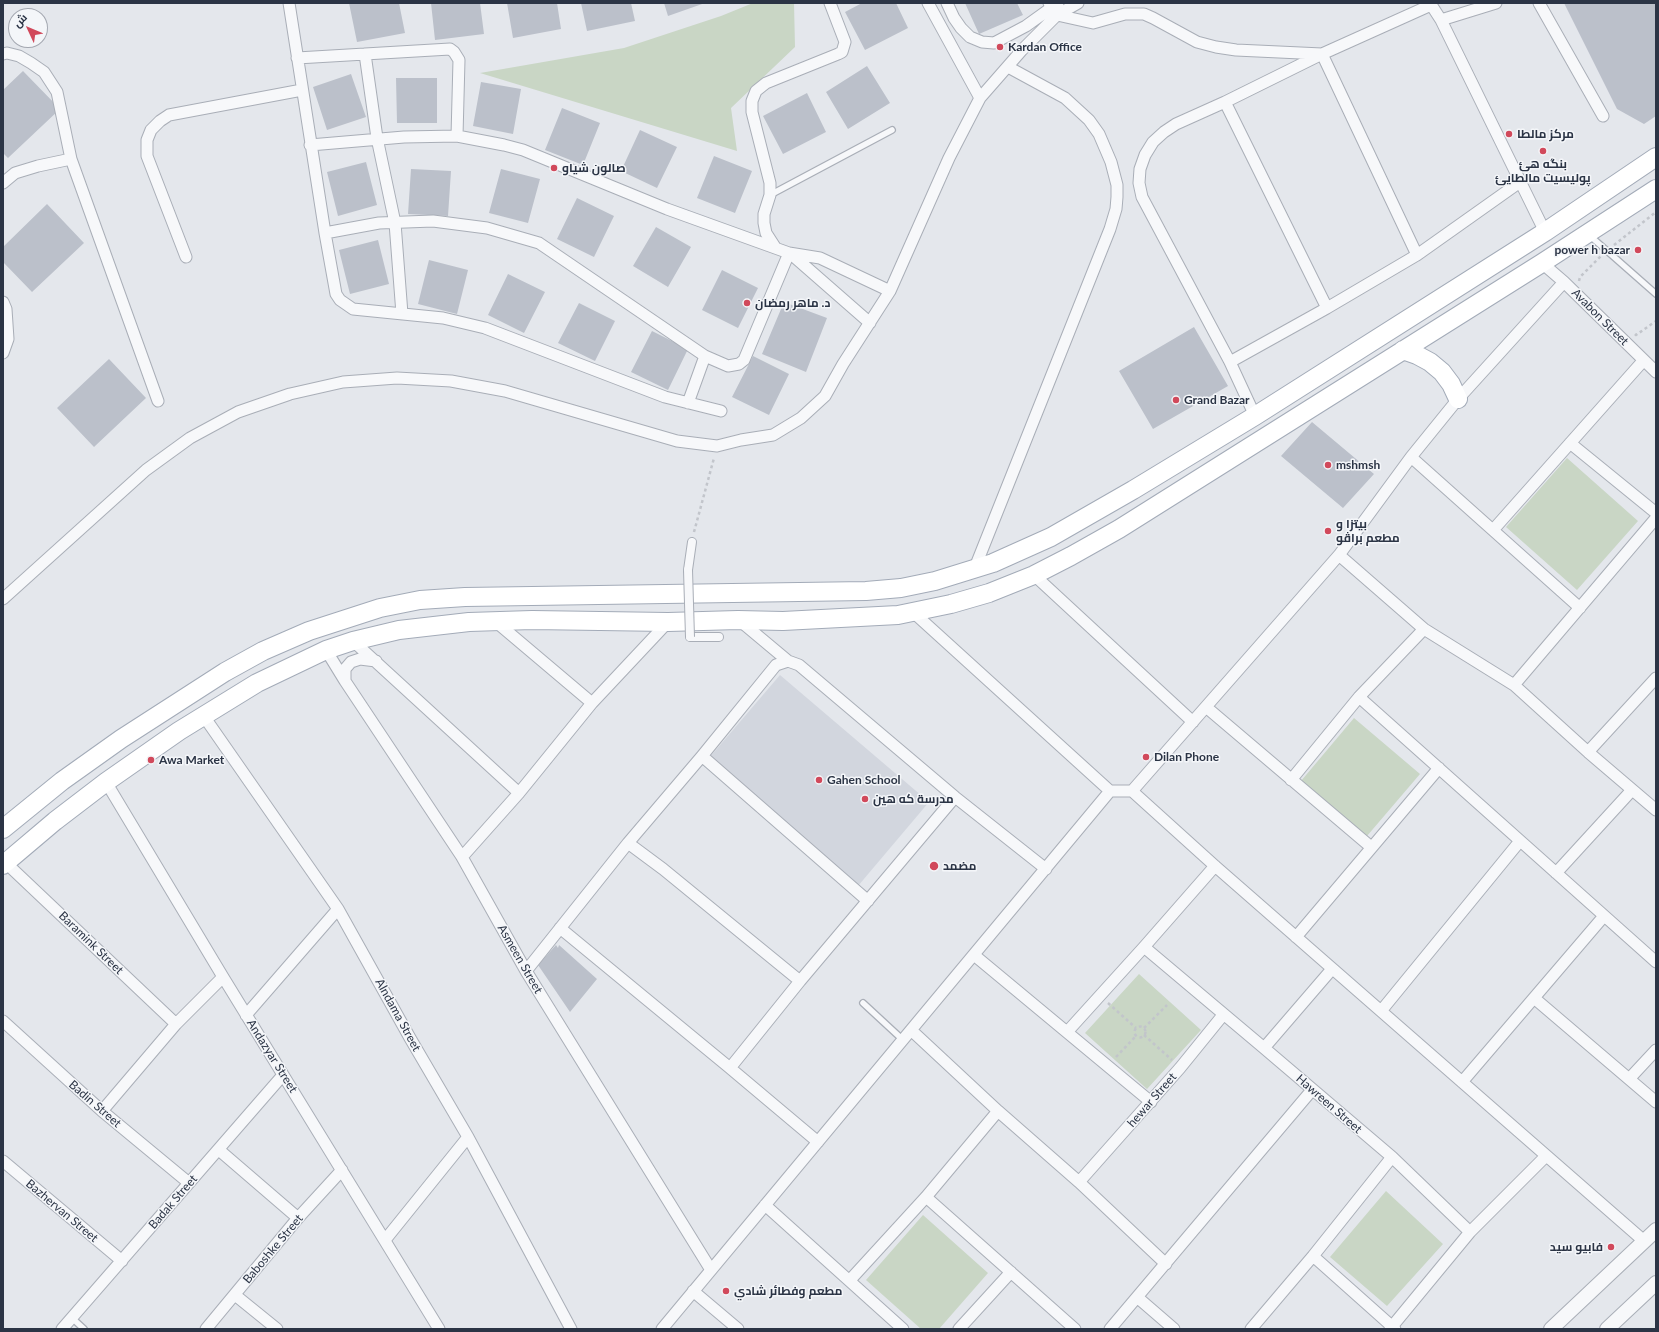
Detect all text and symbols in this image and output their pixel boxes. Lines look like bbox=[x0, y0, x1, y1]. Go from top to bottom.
north arrow bbox=[8, 8, 48, 48]
text: ش bbox=[10, 10, 29, 30]
place label: Kardan Office bbox=[1008, 40, 1082, 54]
marker: Kardan Office bbox=[995, 42, 1005, 52]
place label: مركز مالطا bbox=[1517, 127, 1574, 141]
marker: مركز مالطا bbox=[1504, 129, 1514, 139]
marker: بنگه هئ پوليسيت مالطايئ bbox=[1538, 146, 1548, 156]
place label: بنگه هئ پوليسيت مالطايئ bbox=[1495, 157, 1591, 185]
place label: صالون شياو bbox=[562, 161, 626, 175]
marker: صالون شياو bbox=[549, 163, 559, 173]
place label: power h bazar bbox=[1554, 243, 1630, 257]
marker: power h bazar bbox=[1633, 245, 1643, 255]
street label: Avabon Street bbox=[1569, 286, 1631, 348]
place label: د. ماهر رمضان bbox=[755, 296, 830, 310]
marker: د. ماهر رمضان bbox=[742, 298, 752, 308]
place label: Grand Bazar bbox=[1184, 393, 1250, 407]
marker: Grand Bazar bbox=[1171, 395, 1181, 405]
place label: mshmsh bbox=[1336, 458, 1380, 472]
marker: mshmsh bbox=[1323, 460, 1333, 470]
place label: بيتزا و مطعم براڤو bbox=[1336, 517, 1400, 545]
marker: بيتزا و مطعم براڤو bbox=[1323, 526, 1333, 536]
place label: Dilan Phone bbox=[1154, 750, 1219, 764]
marker: Dilan Phone bbox=[1141, 752, 1151, 762]
place label: Awa Market bbox=[159, 753, 224, 767]
marker: Awa Market bbox=[146, 755, 156, 765]
place label: Gahen School bbox=[827, 773, 901, 787]
marker: Gahen School bbox=[814, 775, 824, 785]
place label: مدرسة كه هين bbox=[873, 792, 954, 806]
marker: مدرسة كه هين bbox=[860, 794, 870, 804]
place label: مضمد bbox=[943, 859, 976, 873]
marker: مضمد bbox=[928, 860, 940, 872]
street label: Baramink Street bbox=[56, 909, 126, 977]
street label: Asmeen Street bbox=[494, 922, 546, 996]
street label: Alndama Street bbox=[372, 976, 424, 1054]
street label: Andazyar Street bbox=[244, 1017, 300, 1095]
street label: hewar Street bbox=[1124, 1070, 1180, 1130]
street label: Hawreen Street bbox=[1293, 1072, 1365, 1136]
street label: Badin Street bbox=[66, 1077, 124, 1131]
street label: Badak Street bbox=[146, 1172, 200, 1232]
street label: Bazhervan Street bbox=[23, 1177, 101, 1245]
street label: Baboshke Street bbox=[240, 1212, 306, 1286]
place label: فابيو سيد bbox=[1550, 1240, 1603, 1254]
marker: فابيو سيد bbox=[1606, 1242, 1616, 1252]
place label: مطعم وفطائر شادي bbox=[734, 1284, 842, 1298]
marker: مطعم وفطائر شادي bbox=[721, 1286, 731, 1296]

